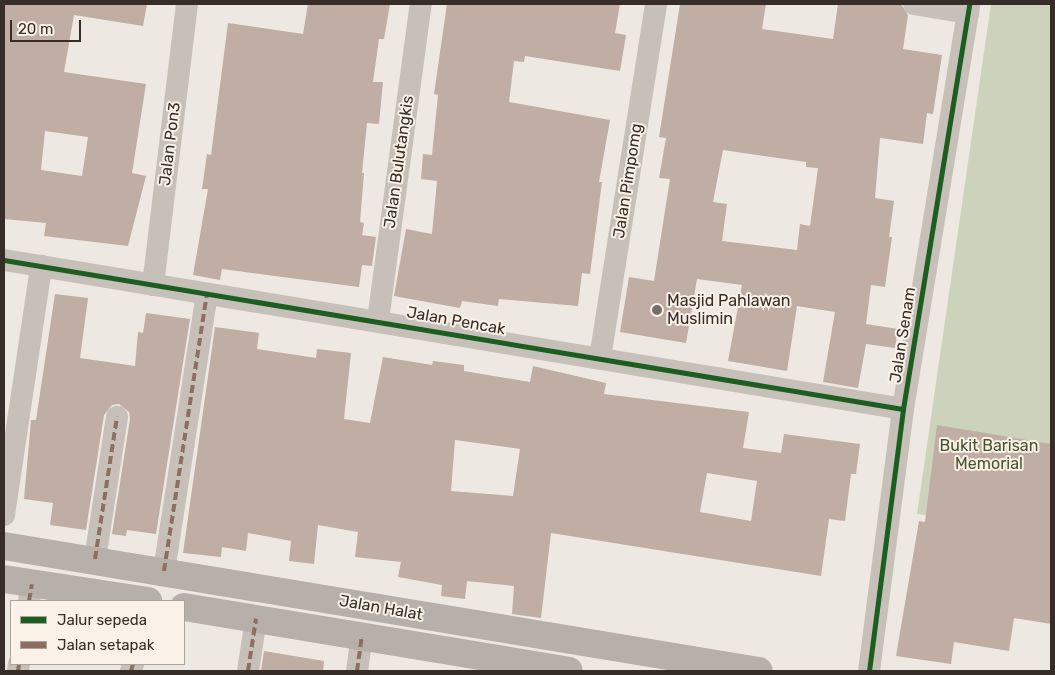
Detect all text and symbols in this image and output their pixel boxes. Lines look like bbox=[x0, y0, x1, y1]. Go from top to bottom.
scale bar bbox=[12, 10, 84, 42]
text: 20 m bbox=[18, 20, 53, 38]
street label: Jalan Bulutangkis bbox=[380, 94, 418, 230]
street label: Jalan Pon3 bbox=[155, 101, 185, 187]
street label: Jalan Pimpomg bbox=[609, 122, 647, 240]
street label: Jalan Senam bbox=[886, 286, 920, 384]
place label: Masjid Pahlawan Muslimin bbox=[667, 291, 791, 329]
street label: Jalan Pencak bbox=[405, 303, 507, 339]
marker: Masjid Pahlawan Muslimin bbox=[651, 304, 663, 316]
park label: Bukit Barisan Memorial bbox=[940, 436, 1038, 474]
street label: Jalan Halat bbox=[338, 591, 424, 625]
legend bbox=[10, 600, 185, 665]
text: Jalur sepeda bbox=[57, 611, 147, 629]
text: Jalan setapak bbox=[57, 636, 155, 654]

